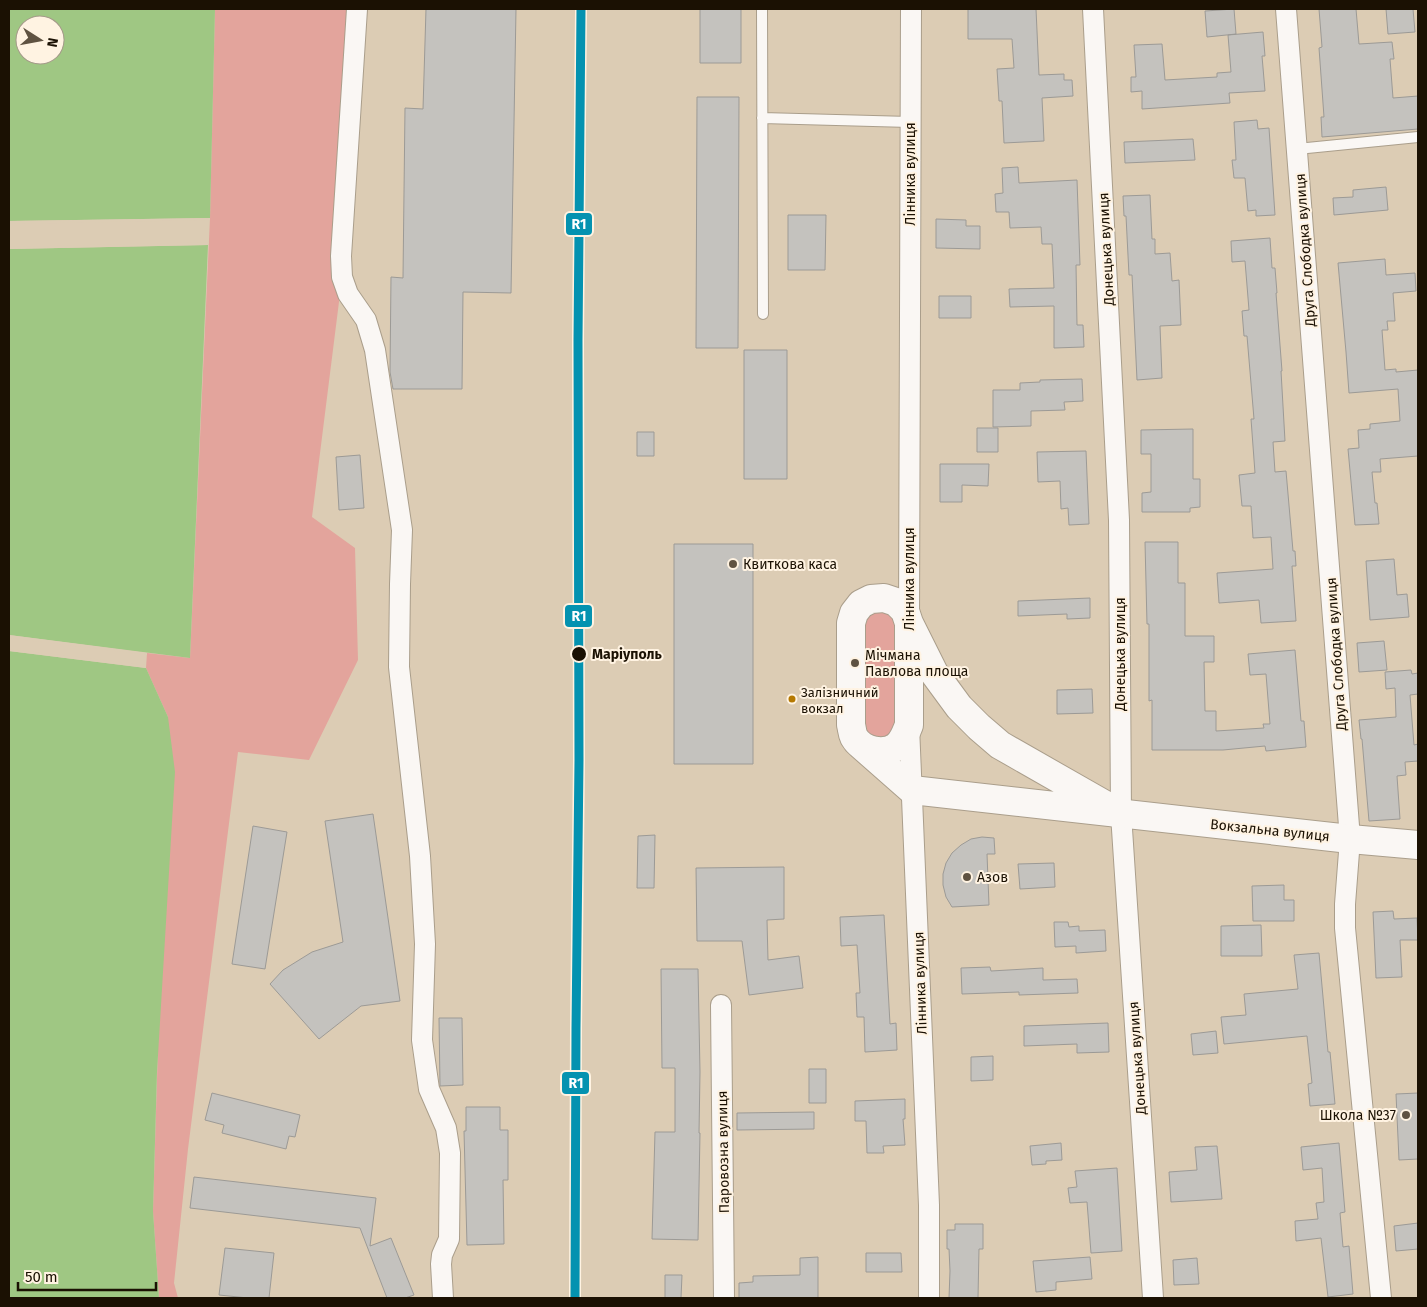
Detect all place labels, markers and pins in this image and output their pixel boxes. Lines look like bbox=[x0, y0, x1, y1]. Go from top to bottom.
place label: Квиткова каса bbox=[743, 556, 837, 573]
marker: Квиткова каса bbox=[727, 558, 739, 570]
marker: Маріуполь bbox=[570, 645, 588, 663]
place label: Маріуполь bbox=[592, 646, 662, 663]
place label: Мічмана Павлова площа bbox=[865, 647, 968, 680]
marker: Мічмана Павлова площа bbox=[849, 657, 861, 669]
place label: Залізничний вокзал bbox=[801, 685, 879, 716]
marker: Залізничний вокзал bbox=[787, 694, 797, 704]
place label: Азов bbox=[977, 869, 1008, 886]
marker: Азов bbox=[961, 871, 973, 883]
place label: Школа №37 bbox=[1320, 1107, 1396, 1124]
marker: Школа №37 bbox=[1400, 1109, 1412, 1121]

